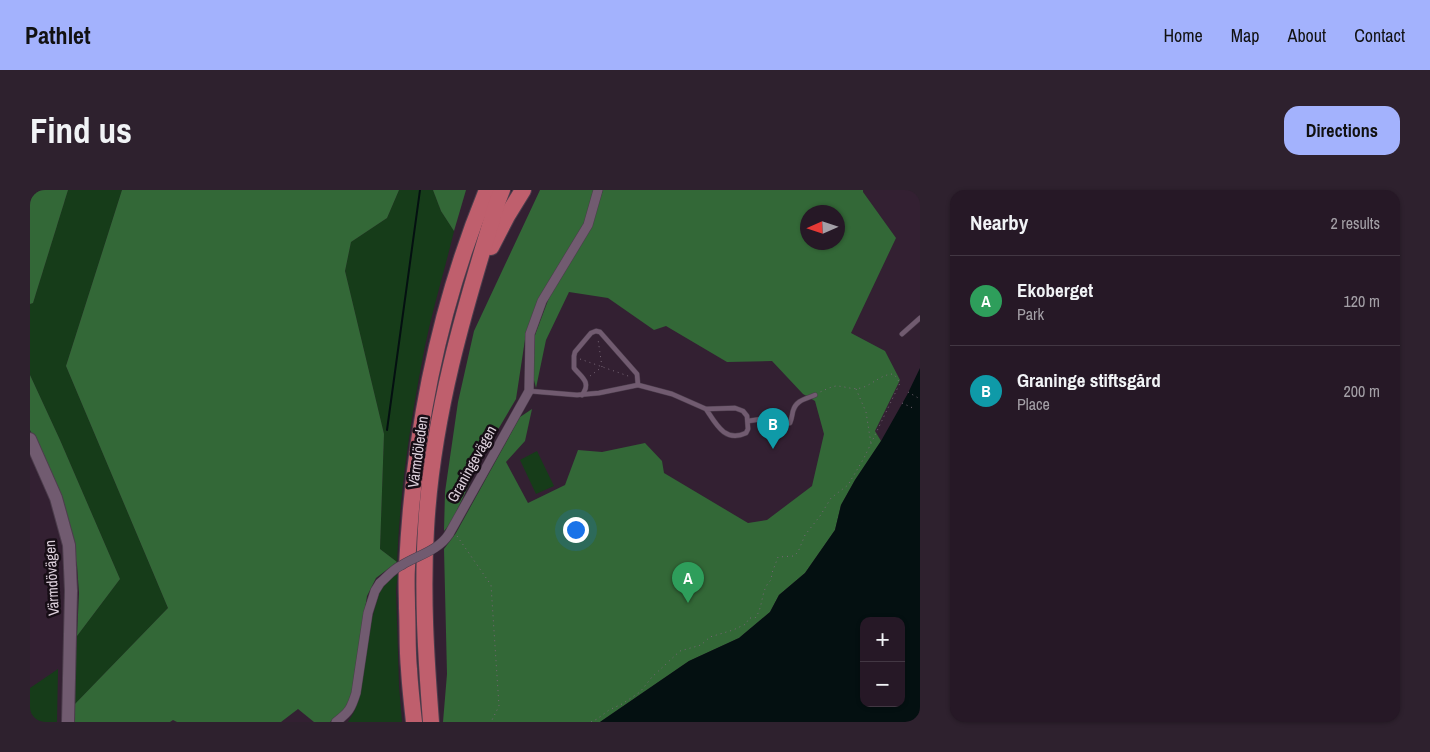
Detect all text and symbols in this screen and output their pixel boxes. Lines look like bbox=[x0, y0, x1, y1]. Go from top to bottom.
text: Pathlet bbox=[25, 19, 91, 51]
text: Home bbox=[1163, 23, 1203, 48]
text: Map bbox=[1231, 23, 1260, 48]
text: About bbox=[1288, 23, 1326, 48]
text: Contact bbox=[1354, 23, 1405, 48]
button: Directions bbox=[1284, 106, 1400, 155]
text: Find us bbox=[30, 107, 132, 154]
north arrow bbox=[800, 205, 845, 250]
text: Nearby bbox=[970, 208, 1028, 237]
text: 2 results bbox=[1330, 212, 1380, 234]
text: Ekoberget bbox=[1017, 277, 1093, 303]
text: A bbox=[981, 290, 991, 312]
text: 120 m bbox=[1344, 290, 1380, 312]
text: Park bbox=[1017, 303, 1044, 325]
text: Graninge stiftsgård bbox=[1017, 367, 1161, 393]
text: B bbox=[981, 380, 991, 402]
text: 200 m bbox=[1344, 380, 1380, 402]
text: Place bbox=[1017, 393, 1050, 415]
pin: B bbox=[757, 408, 789, 449]
street label: Värmdöleden bbox=[402, 415, 433, 489]
street label: Graningevägen bbox=[442, 422, 501, 506]
your location bbox=[563, 517, 589, 543]
street label: Värmdövägen bbox=[39, 540, 64, 616]
pin: A bbox=[672, 562, 704, 603]
map controls bbox=[860, 617, 905, 707]
button: + bbox=[860, 617, 905, 662]
button: − bbox=[860, 662, 905, 707]

